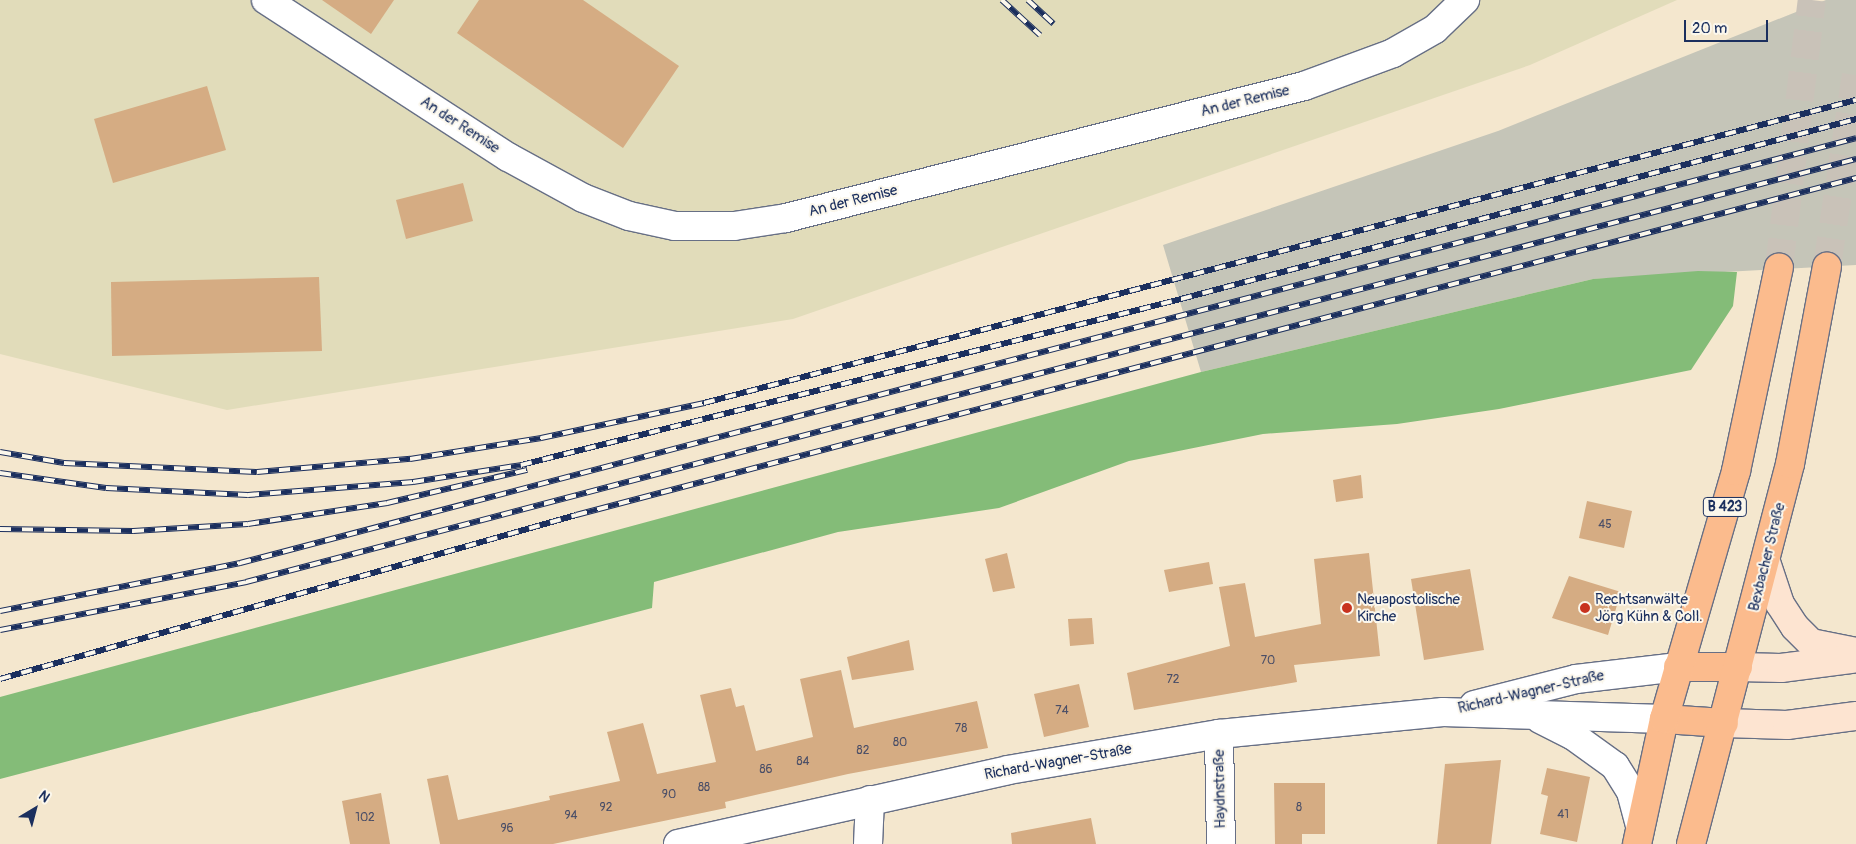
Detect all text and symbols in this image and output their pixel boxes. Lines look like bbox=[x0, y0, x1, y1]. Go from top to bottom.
scale bar bbox=[1686, 10, 1770, 42]
text: 20 m bbox=[1692, 19, 1727, 38]
street label: An der Remise bbox=[1199, 81, 1291, 121]
street label: An der Remise bbox=[417, 93, 503, 157]
street label: An der Remise bbox=[807, 181, 899, 221]
road number: B 423 bbox=[1702, 496, 1748, 518]
street label: Bexbacher Straße bbox=[1745, 501, 1789, 613]
house number: 45 bbox=[1598, 518, 1612, 532]
place label: Neuapostolische Kirche bbox=[1357, 590, 1460, 625]
place label: Rechtsanwälte Jörg Kühn & Coll. bbox=[1595, 590, 1703, 625]
marker: Neuapostolische Kirche bbox=[1341, 602, 1353, 614]
marker: Rechtsanwälte Jörg Kühn & Coll. bbox=[1579, 602, 1591, 614]
house number: 70 bbox=[1261, 654, 1275, 668]
street label: Richard-Wagner-Straße bbox=[1456, 666, 1606, 718]
house number: 72 bbox=[1166, 673, 1180, 687]
house number: 74 bbox=[1055, 704, 1069, 718]
house number: 78 bbox=[955, 722, 967, 736]
house number: 80 bbox=[893, 736, 907, 750]
street label: Richard-Wagner-Straße bbox=[983, 740, 1133, 784]
house number: 82 bbox=[857, 744, 869, 758]
street label: Haydnstraße bbox=[1210, 749, 1230, 829]
house number: 84 bbox=[796, 755, 810, 769]
house number: 86 bbox=[759, 763, 773, 777]
house number: 88 bbox=[698, 781, 710, 795]
north arrow bbox=[10, 784, 60, 834]
text: N bbox=[35, 787, 53, 806]
house number: 90 bbox=[662, 788, 676, 802]
house number: 92 bbox=[600, 801, 612, 815]
house number: 8 bbox=[1296, 801, 1302, 815]
house number: 41 bbox=[1557, 808, 1569, 822]
house number: 94 bbox=[564, 809, 578, 823]
house number: 102 bbox=[355, 811, 375, 825]
house number: 96 bbox=[500, 822, 514, 836]

